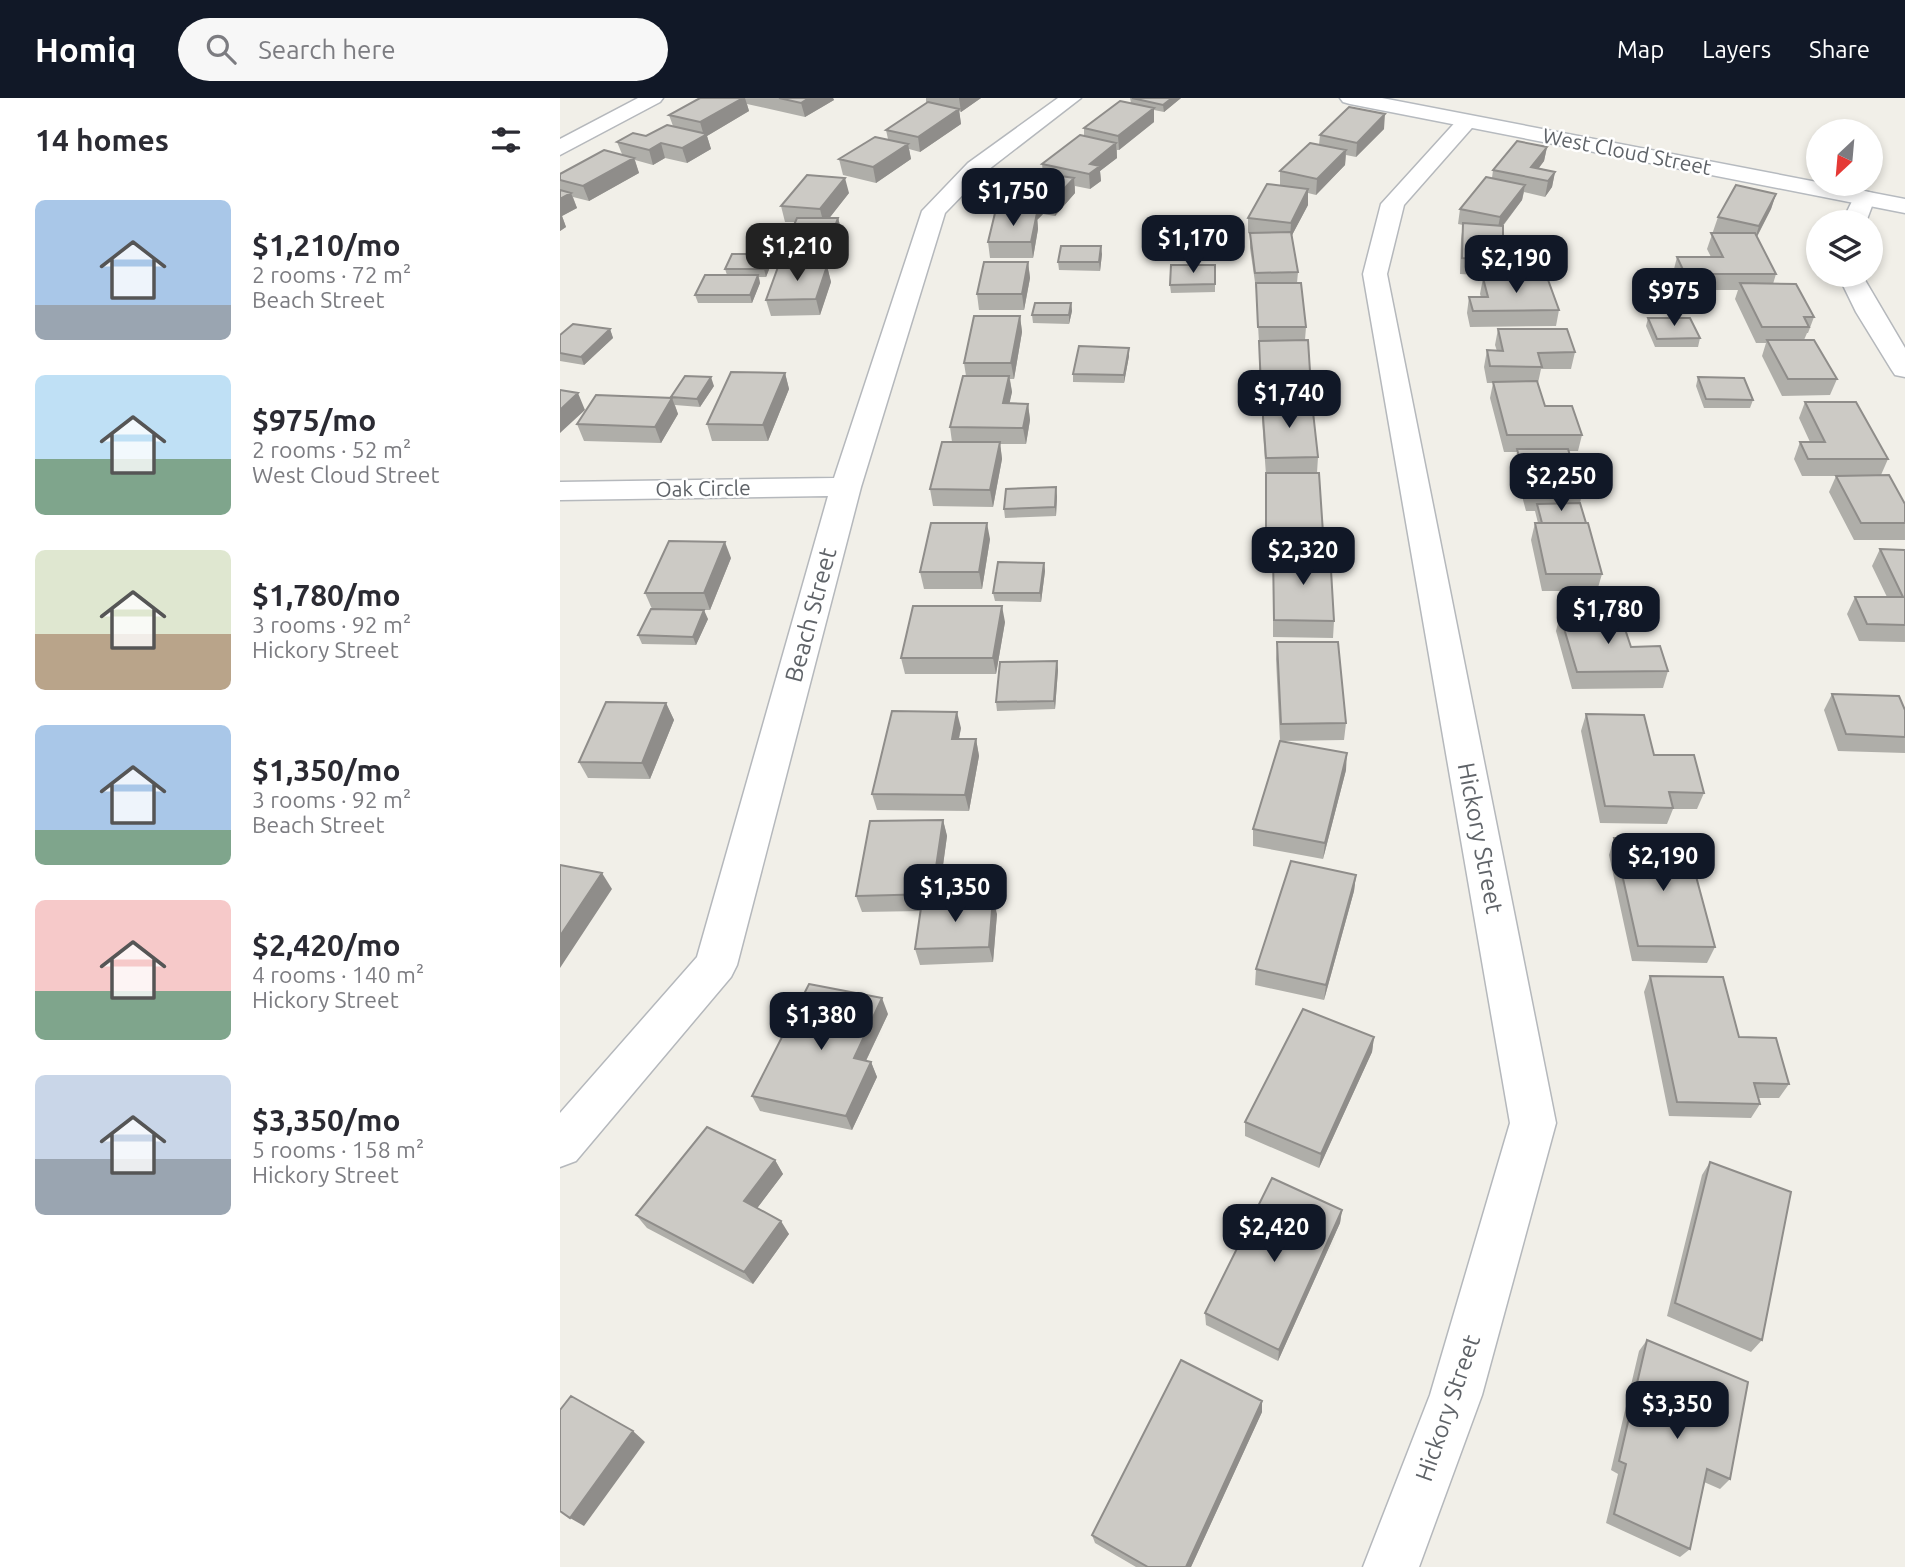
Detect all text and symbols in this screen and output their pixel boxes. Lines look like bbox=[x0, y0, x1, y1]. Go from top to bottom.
search box bbox=[178, 18, 668, 81]
icon: search bbox=[202, 30, 240, 68]
text: Homiq bbox=[35, 31, 136, 68]
text: Search here bbox=[258, 35, 396, 64]
text: Map bbox=[1617, 36, 1664, 63]
text: Layers bbox=[1702, 36, 1771, 63]
text: Share bbox=[1809, 36, 1870, 63]
north arrow bbox=[1806, 119, 1883, 196]
map controls bbox=[1806, 119, 1883, 287]
icon: filters bbox=[487, 121, 525, 159]
text: 14 homes bbox=[35, 123, 169, 157]
street label: West Cloud Street bbox=[1541, 123, 1714, 179]
pin: $1,750 bbox=[956, 169, 1070, 228]
text: $1,750 bbox=[978, 178, 1048, 203]
button: layers bbox=[1806, 210, 1883, 287]
pin: $1,170 bbox=[1136, 216, 1250, 275]
pin: $1,210 bbox=[740, 223, 854, 283]
text: $1,170 bbox=[1158, 225, 1228, 250]
icon: home bbox=[91, 228, 175, 312]
text: $1,210/mo bbox=[252, 228, 401, 262]
text: $1,210 bbox=[762, 233, 832, 258]
pin: $2,190 bbox=[1459, 236, 1573, 295]
text: $2,190 bbox=[1481, 245, 1551, 270]
text: 2 rooms · 72 m² bbox=[252, 262, 411, 287]
pin: $975 bbox=[1633, 268, 1715, 328]
text: $975 bbox=[1648, 278, 1700, 303]
text: Beach Street bbox=[252, 287, 384, 312]
pin: $1,740 bbox=[1232, 370, 1346, 430]
text: $1,740 bbox=[1254, 380, 1324, 405]
icon: home bbox=[91, 403, 175, 487]
text: $975/mo bbox=[252, 403, 376, 437]
text: 2 rooms · 52 m² bbox=[252, 437, 411, 462]
pin: $2,250 bbox=[1504, 454, 1618, 513]
text: West Cloud Street bbox=[252, 462, 440, 487]
text: $2,250 bbox=[1526, 463, 1596, 488]
street label: Oak Circle bbox=[655, 475, 751, 501]
pin: $2,320 bbox=[1246, 528, 1360, 587]
text: $2,320 bbox=[1268, 537, 1338, 562]
street label: Beach Street bbox=[780, 544, 842, 685]
icon: home bbox=[91, 578, 175, 662]
text: $1,780/mo bbox=[252, 578, 401, 612]
pin: $1,780 bbox=[1551, 587, 1665, 646]
text: $1,780 bbox=[1573, 596, 1643, 621]
text: 3 rooms · 92 m² bbox=[252, 612, 411, 637]
text: Hickory Street bbox=[252, 637, 399, 662]
icon: home bbox=[91, 753, 175, 837]
text: $1,350/mo bbox=[252, 753, 401, 787]
street label: Hickory Street bbox=[1453, 760, 1508, 916]
text: 3 rooms · 92 m² bbox=[252, 787, 411, 812]
text: Beach Street bbox=[252, 812, 384, 837]
pin: $2,190 bbox=[1606, 834, 1720, 893]
text: $2,190 bbox=[1628, 843, 1698, 868]
pin: $1,350 bbox=[898, 864, 1012, 924]
text: $1,350 bbox=[920, 874, 990, 899]
icon: home bbox=[91, 928, 175, 1012]
text: $2,420/mo bbox=[252, 928, 401, 962]
text: 4 rooms · 140 m² bbox=[252, 962, 424, 987]
text: Hickory Street bbox=[252, 987, 399, 1012]
pin: $1,380 bbox=[764, 992, 878, 1052]
text: $1,380 bbox=[786, 1002, 856, 1027]
icon: home bbox=[91, 1103, 175, 1187]
text: $3,350/mo bbox=[252, 1103, 401, 1137]
text: 5 rooms · 158 m² bbox=[252, 1137, 424, 1162]
text: Hickory Street bbox=[252, 1162, 399, 1187]
pin: $2,420 bbox=[1217, 1204, 1331, 1264]
text: $2,420 bbox=[1239, 1214, 1309, 1239]
street label: Hickory Street bbox=[1410, 1331, 1485, 1485]
pin: $3,350 bbox=[1620, 1382, 1734, 1441]
text: $3,350 bbox=[1642, 1391, 1712, 1416]

